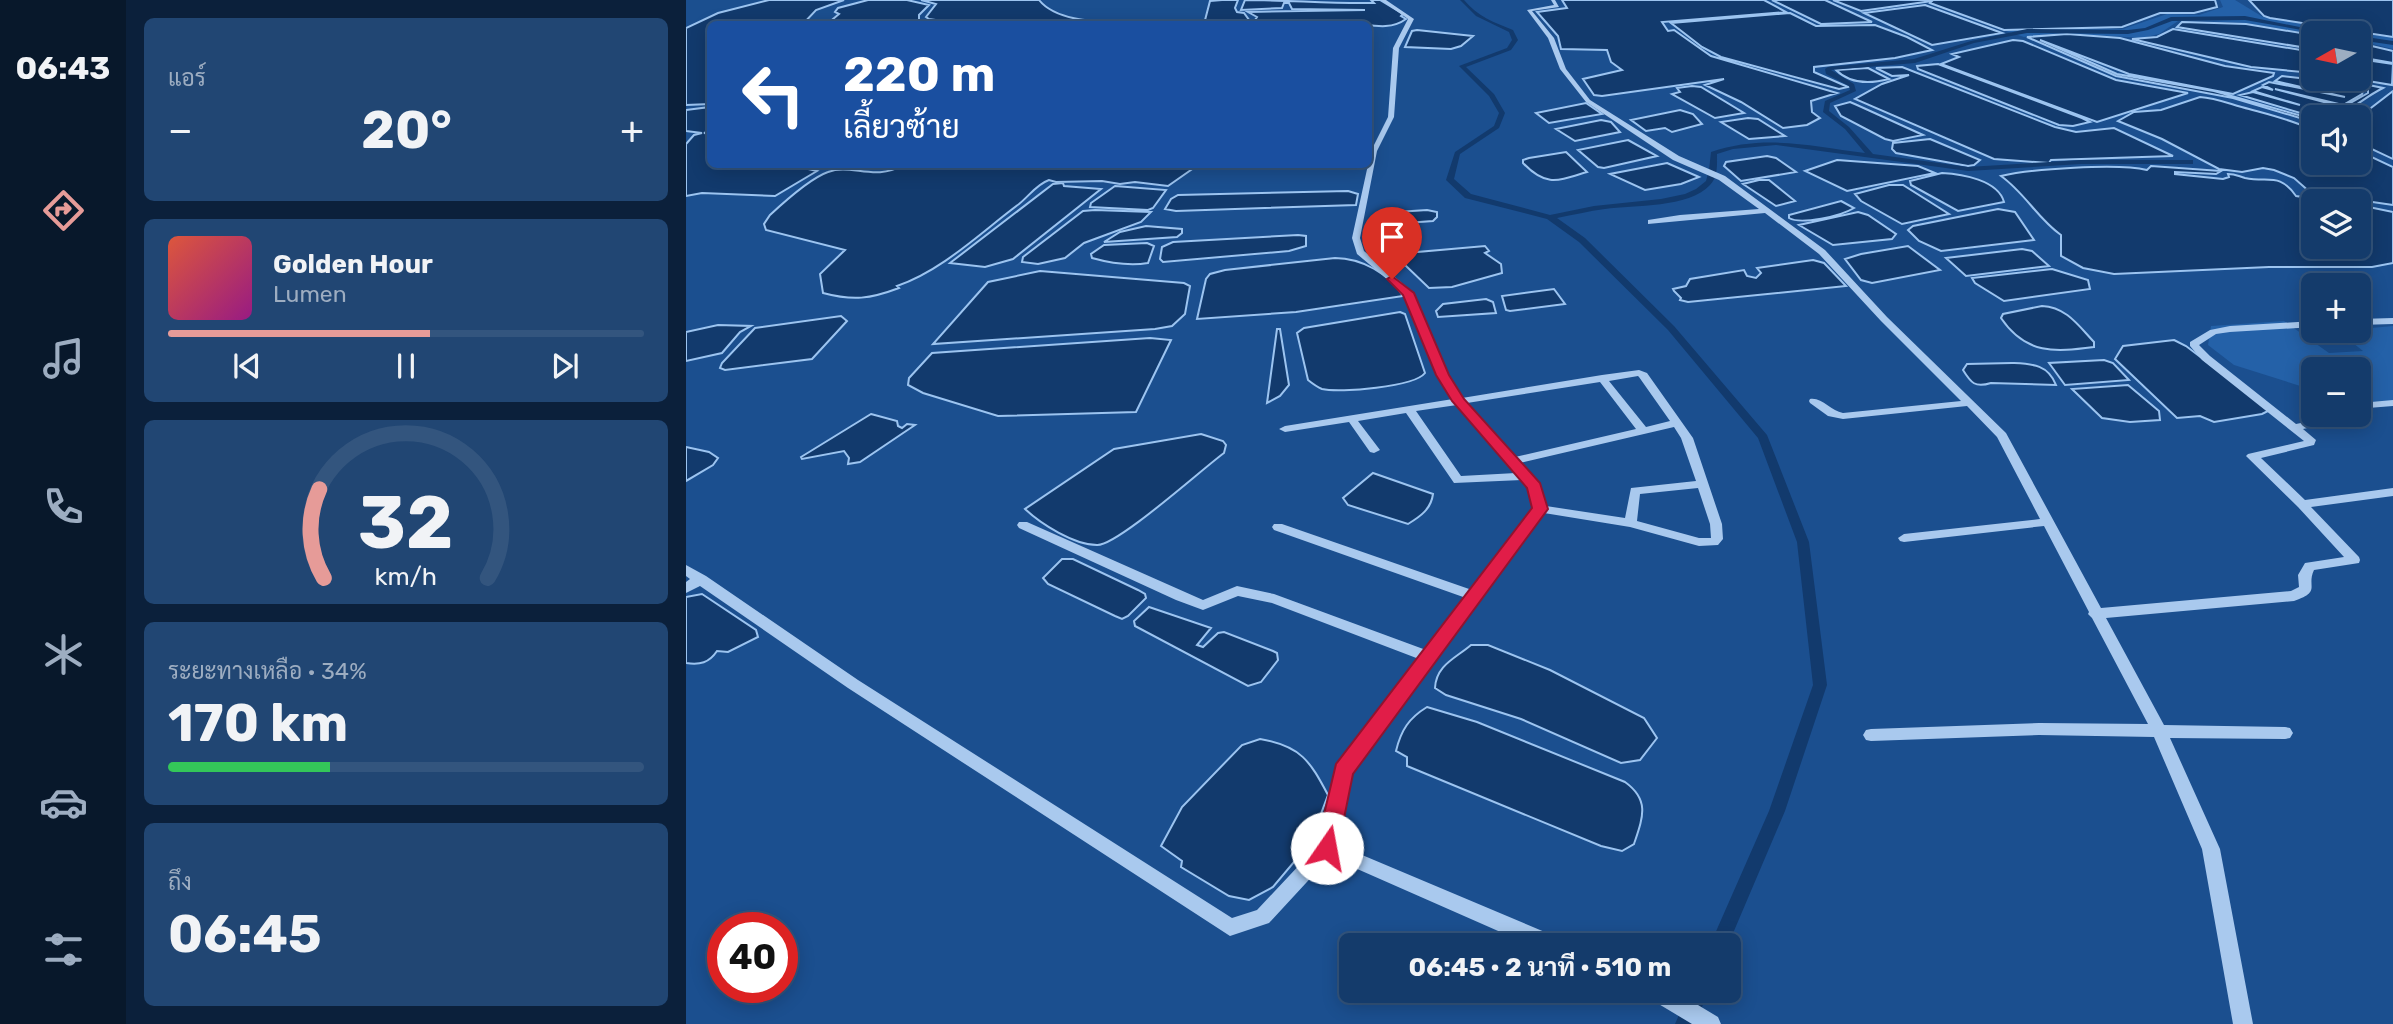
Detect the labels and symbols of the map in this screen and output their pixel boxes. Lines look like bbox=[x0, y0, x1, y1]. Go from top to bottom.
north arrow bbox=[2301, 21, 2371, 91]
pin bbox=[1362, 207, 1422, 279]
position arrow bbox=[1290, 811, 1364, 885]
speed limit sign: 40 bbox=[707, 912, 798, 1003]

